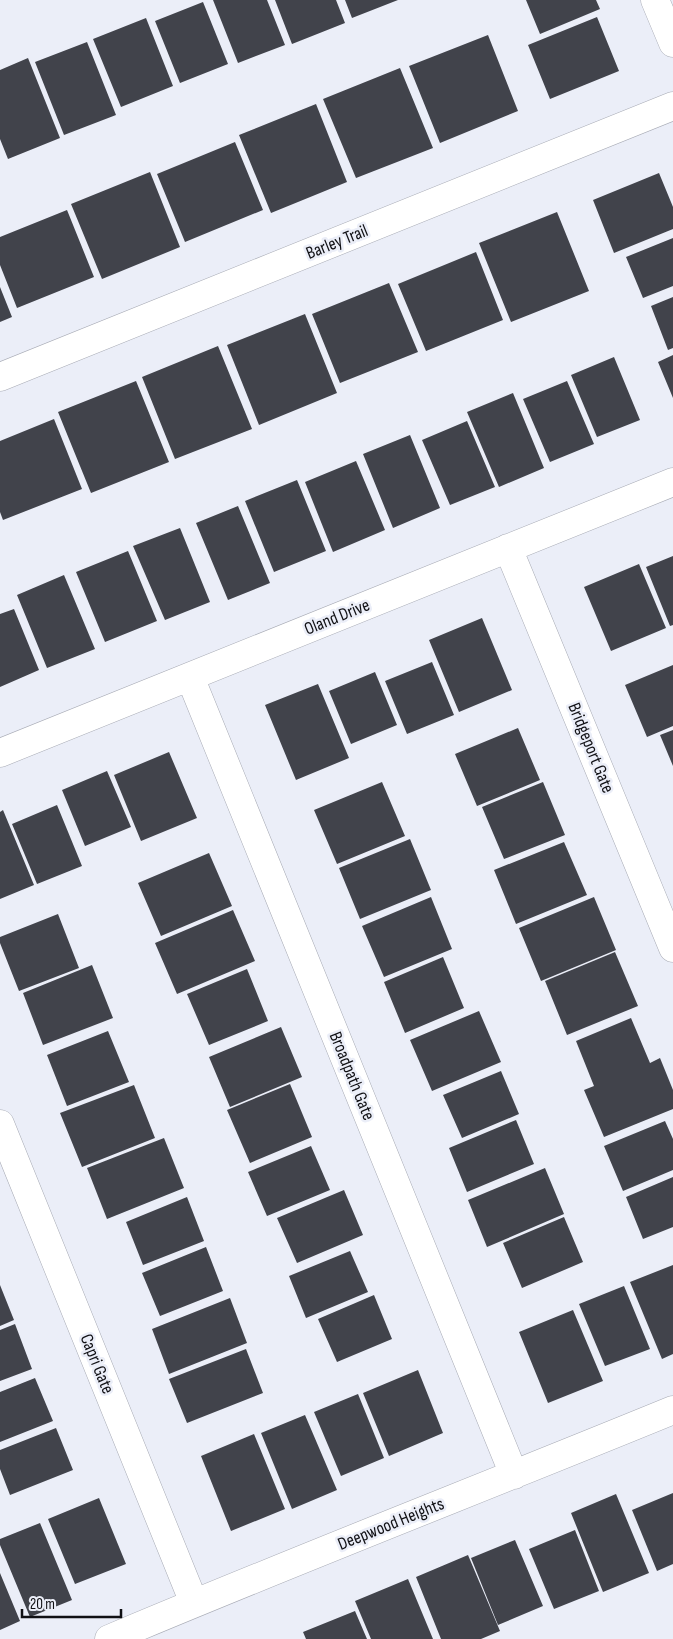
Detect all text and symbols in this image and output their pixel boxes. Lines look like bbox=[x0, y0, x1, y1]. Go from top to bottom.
street label: Barley Trail bbox=[303, 220, 371, 264]
street label: Oland Drive bbox=[301, 594, 373, 640]
street label: Bridgeport Gate bbox=[563, 700, 619, 796]
street label: Broadpath Gate bbox=[325, 1029, 379, 1123]
street label: Capri Gate bbox=[76, 1331, 118, 1397]
street label: Deepwood Heights bbox=[335, 1493, 447, 1555]
scale bar bbox=[22, 1586, 121, 1618]
text: 20 m bbox=[30, 1595, 55, 1614]

